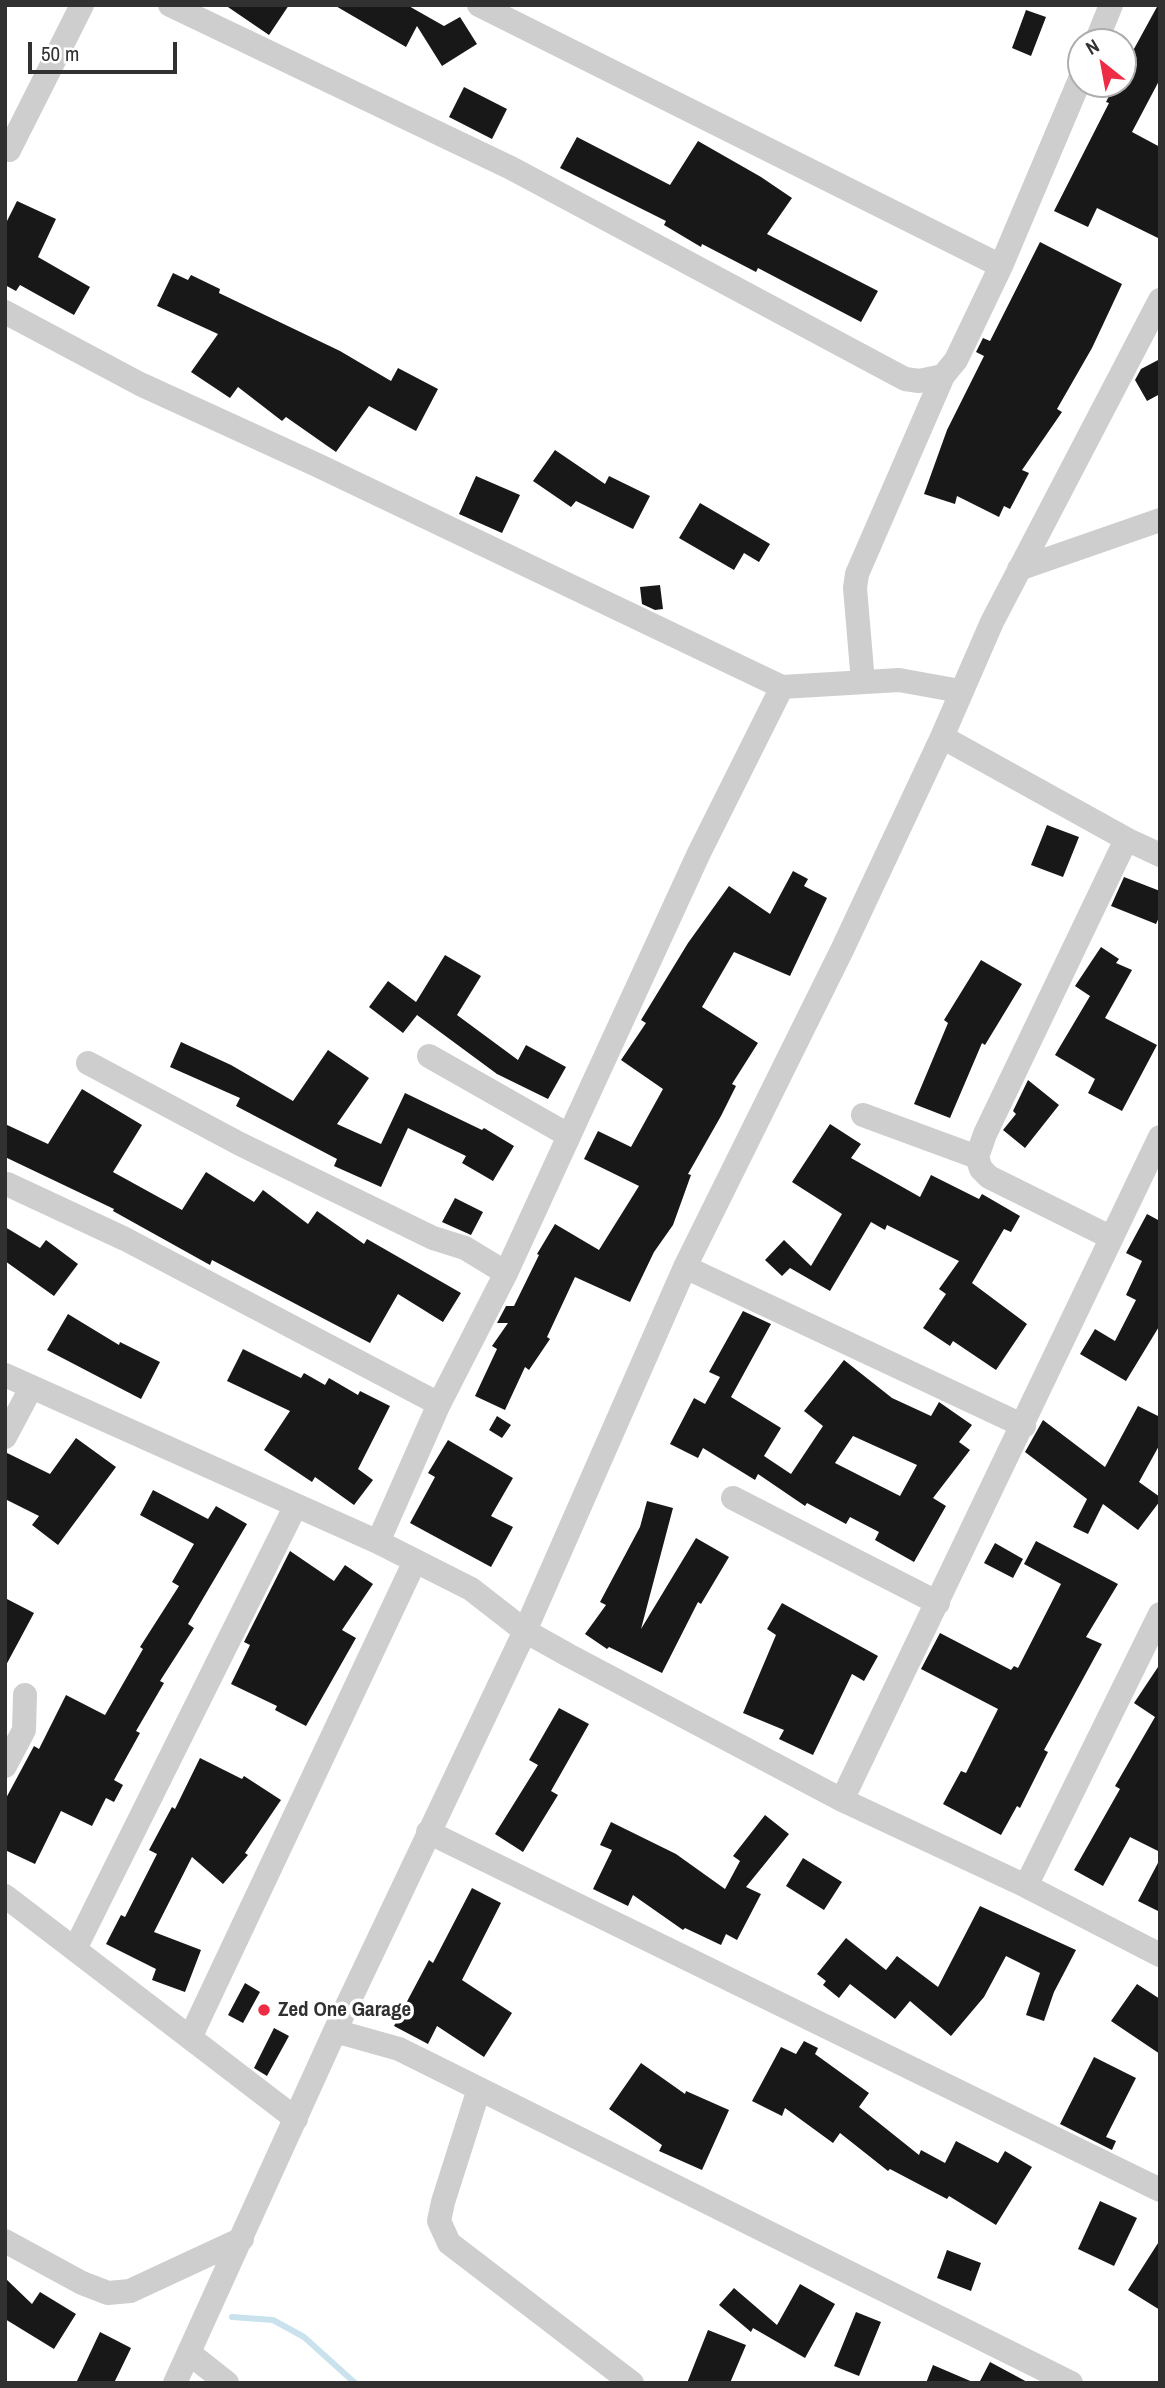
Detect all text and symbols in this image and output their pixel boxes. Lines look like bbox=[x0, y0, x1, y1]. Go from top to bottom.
scale bar bbox=[32, 28, 180, 72]
north arrow bbox=[1067, 28, 1137, 98]
text: N bbox=[1081, 33, 1104, 61]
text: 50 m bbox=[41, 39, 79, 68]
place label: Zed One Garage bbox=[278, 1997, 411, 2023]
marker: Zed One Garage bbox=[256, 2002, 272, 2018]

